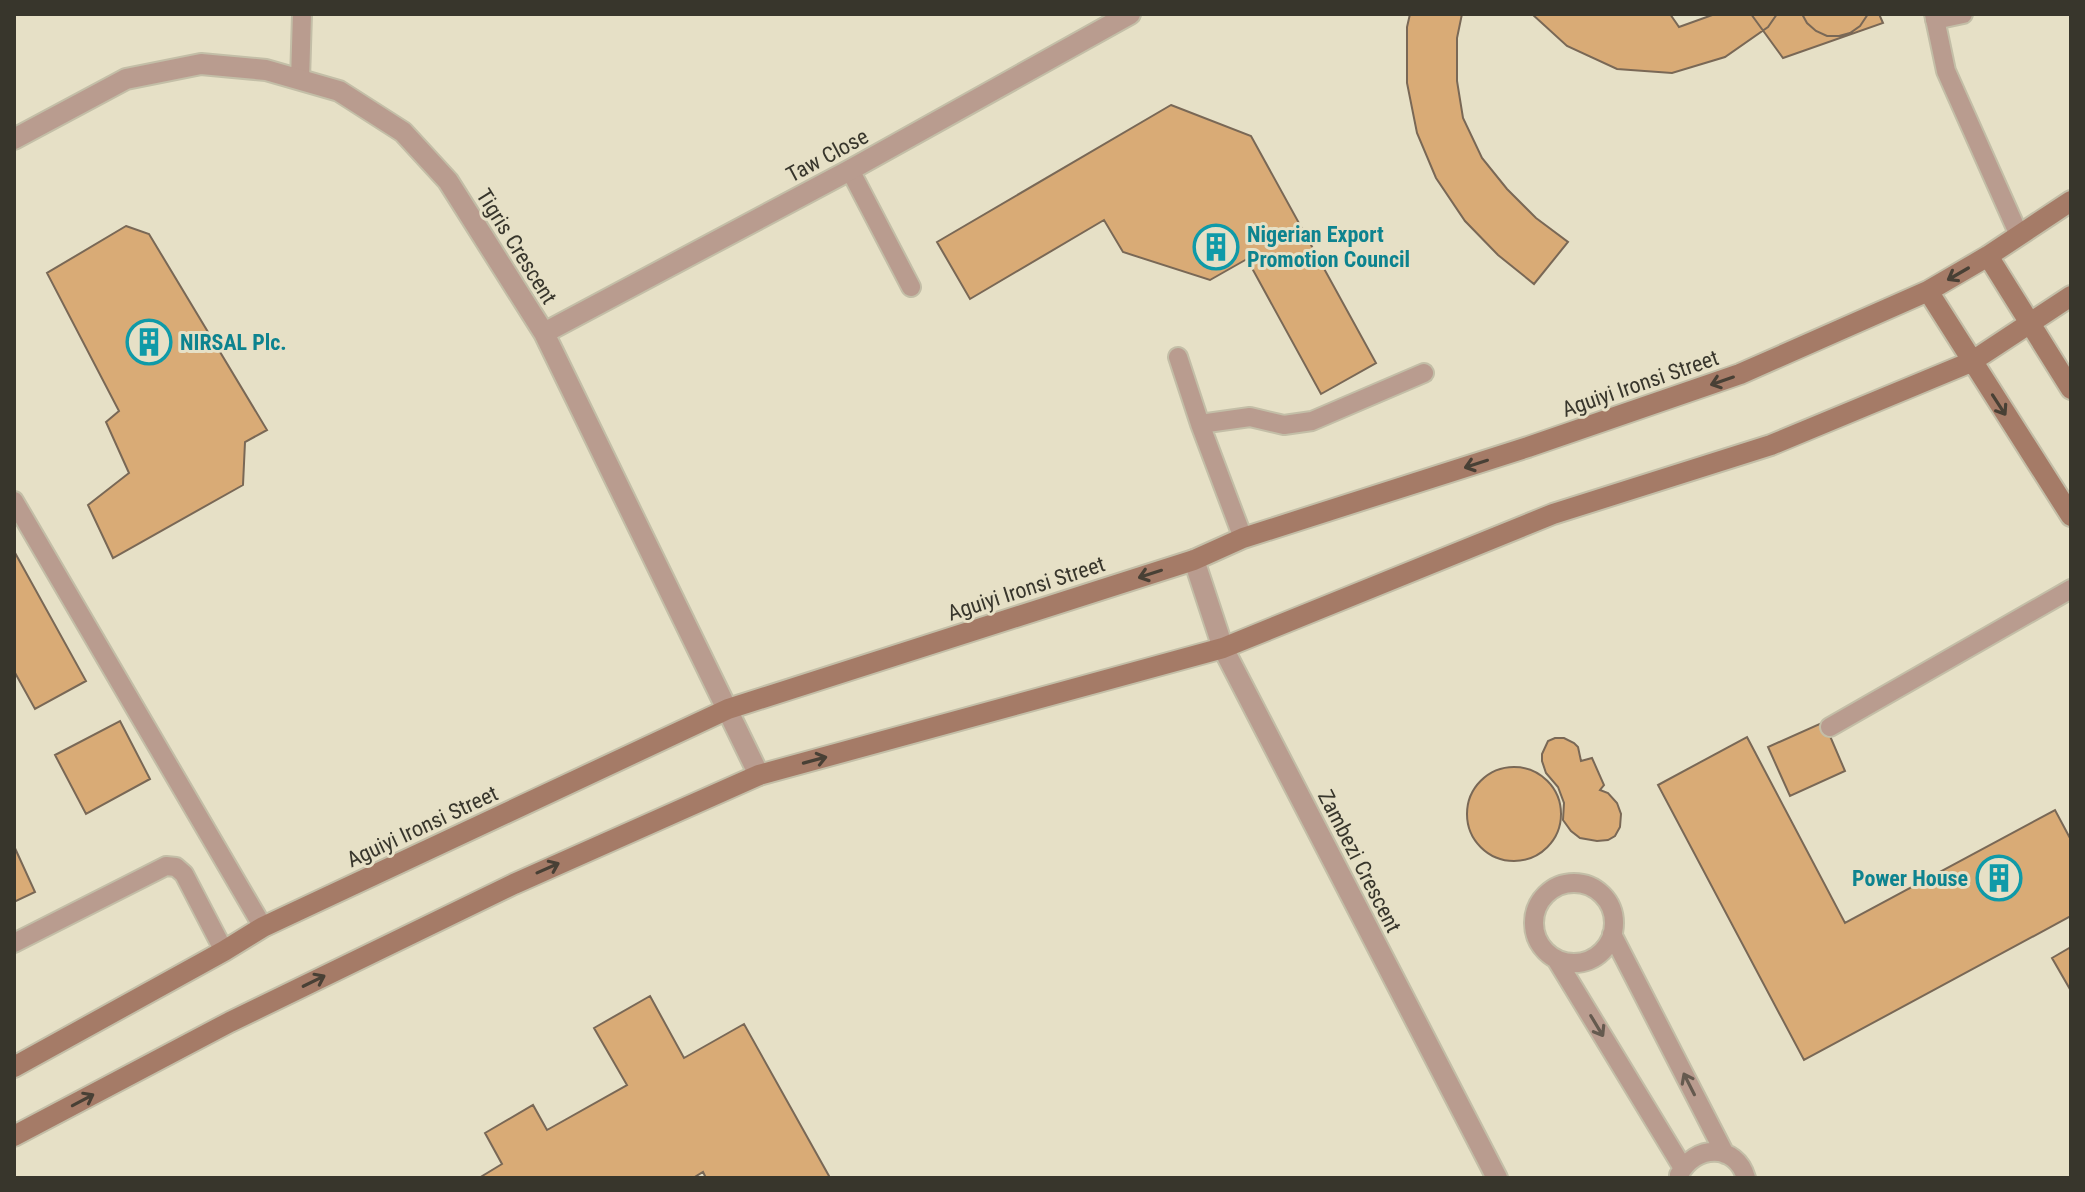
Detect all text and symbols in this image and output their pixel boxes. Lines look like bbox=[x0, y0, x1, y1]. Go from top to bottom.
street label: Taw Close bbox=[782, 124, 872, 187]
street label: Tigris Crescent bbox=[471, 184, 562, 308]
place label: Nigerian Export Promotion Council bbox=[1247, 222, 1410, 272]
building icon: Nigerian Export Promotion Council bbox=[1192, 223, 1240, 271]
one-way arrow bbox=[1947, 266, 1970, 282]
building icon: NIRSAL Plc. bbox=[125, 318, 173, 366]
place label: NIRSAL Plc. bbox=[180, 330, 287, 355]
street label: Aguiyi Ironsi Street bbox=[1559, 345, 1722, 422]
one-way arrow bbox=[1709, 374, 1734, 389]
one-way arrow bbox=[1991, 393, 2007, 415]
one-way arrow bbox=[1463, 457, 1489, 472]
street label: Aguiyi Ironsi Street bbox=[944, 551, 1108, 626]
one-way arrow bbox=[1137, 567, 1162, 582]
one-way arrow bbox=[801, 751, 827, 766]
street label: Aguiyi Ironsi Street bbox=[343, 780, 502, 872]
street label: Zambezi Crescent bbox=[1313, 786, 1406, 937]
building icon: Power House bbox=[1975, 854, 2023, 902]
one-way arrow bbox=[536, 860, 560, 875]
place label: Power House bbox=[1852, 866, 1968, 891]
one-way arrow bbox=[302, 973, 326, 988]
one-way arrow bbox=[1589, 1014, 1605, 1037]
one-way arrow bbox=[1681, 1073, 1696, 1097]
one-way arrow bbox=[71, 1091, 94, 1107]

